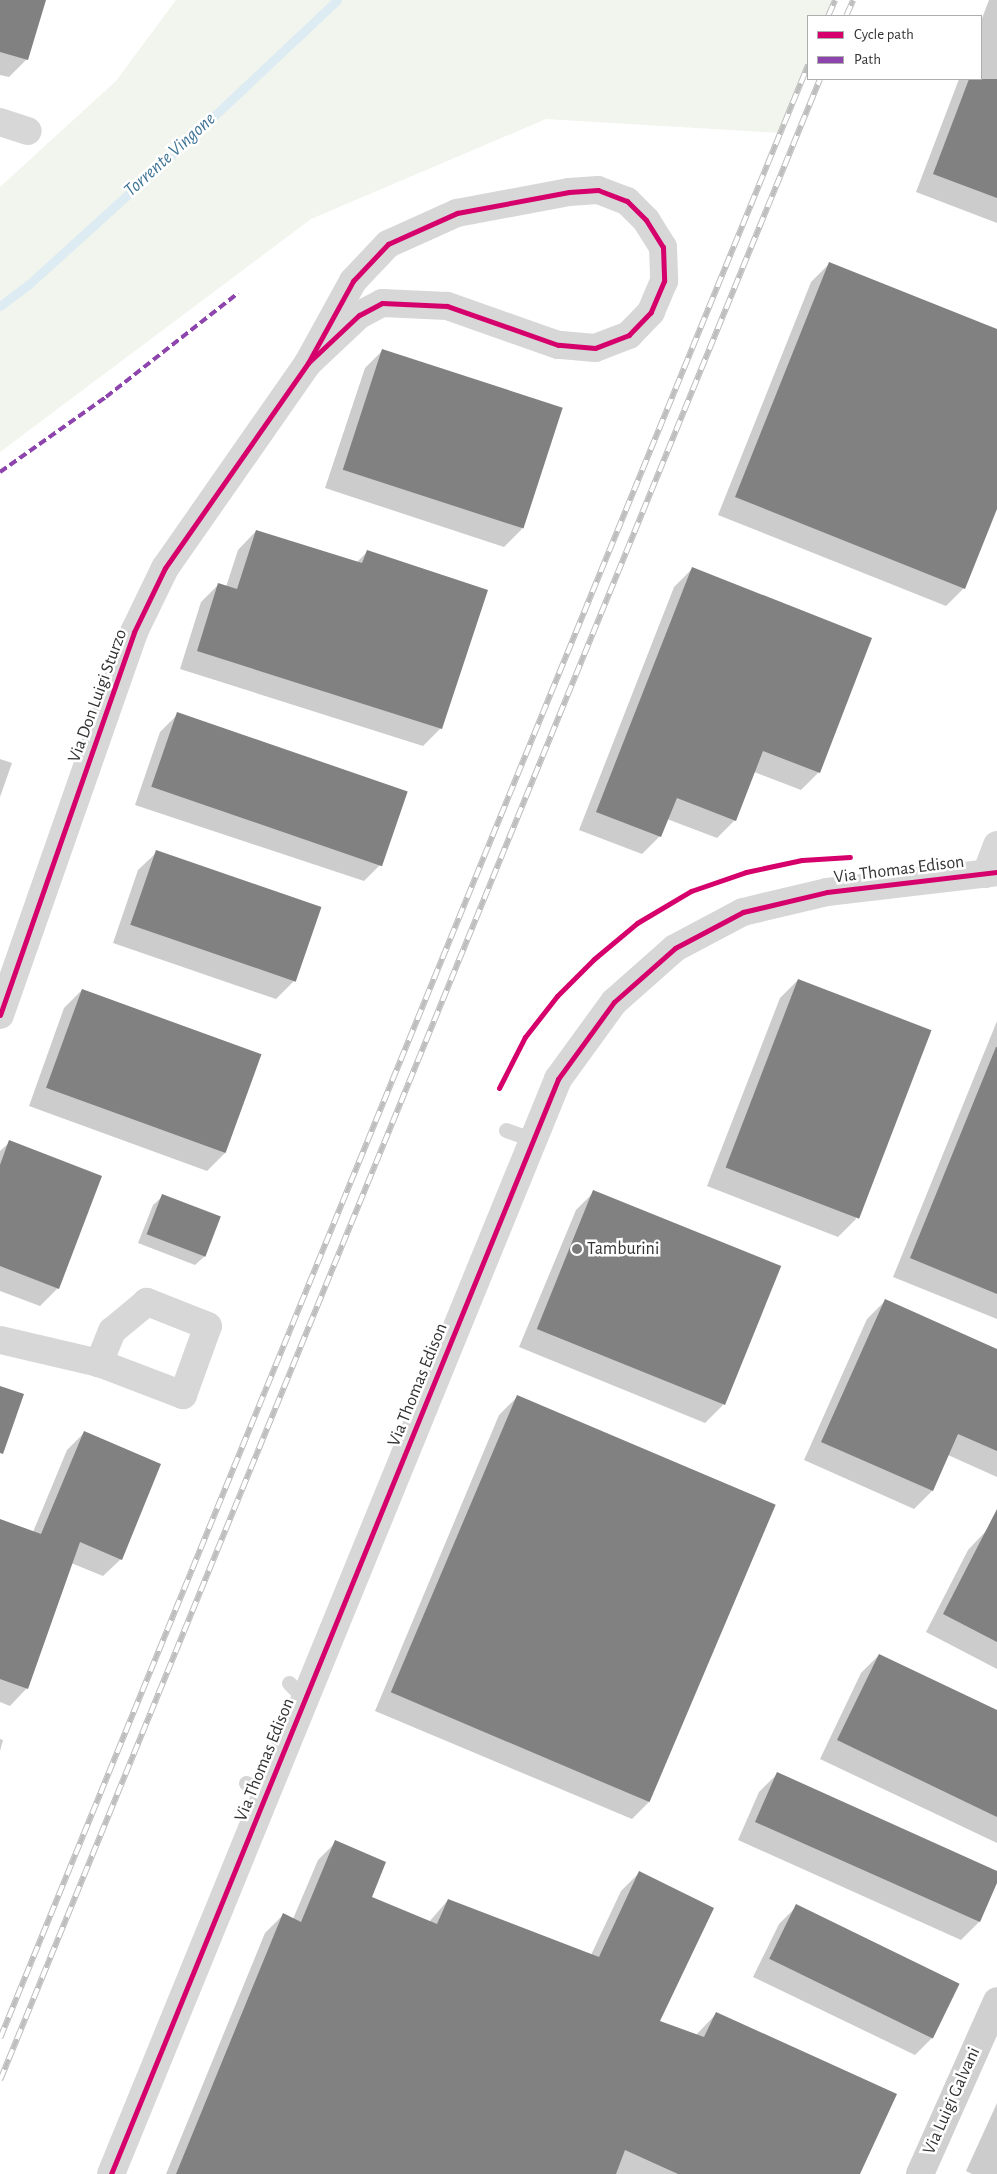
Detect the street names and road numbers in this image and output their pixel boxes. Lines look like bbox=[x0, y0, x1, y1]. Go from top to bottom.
street label: Via Don Luigi Sturzo bbox=[64, 626, 132, 766]
street label: Via Thomas Edison bbox=[833, 851, 965, 889]
street label: Via Thomas Edison bbox=[383, 1320, 453, 1450]
street label: Via Thomas Edison bbox=[230, 1695, 300, 1825]
street label: Via Luigi Galvani bbox=[919, 2044, 985, 2158]

